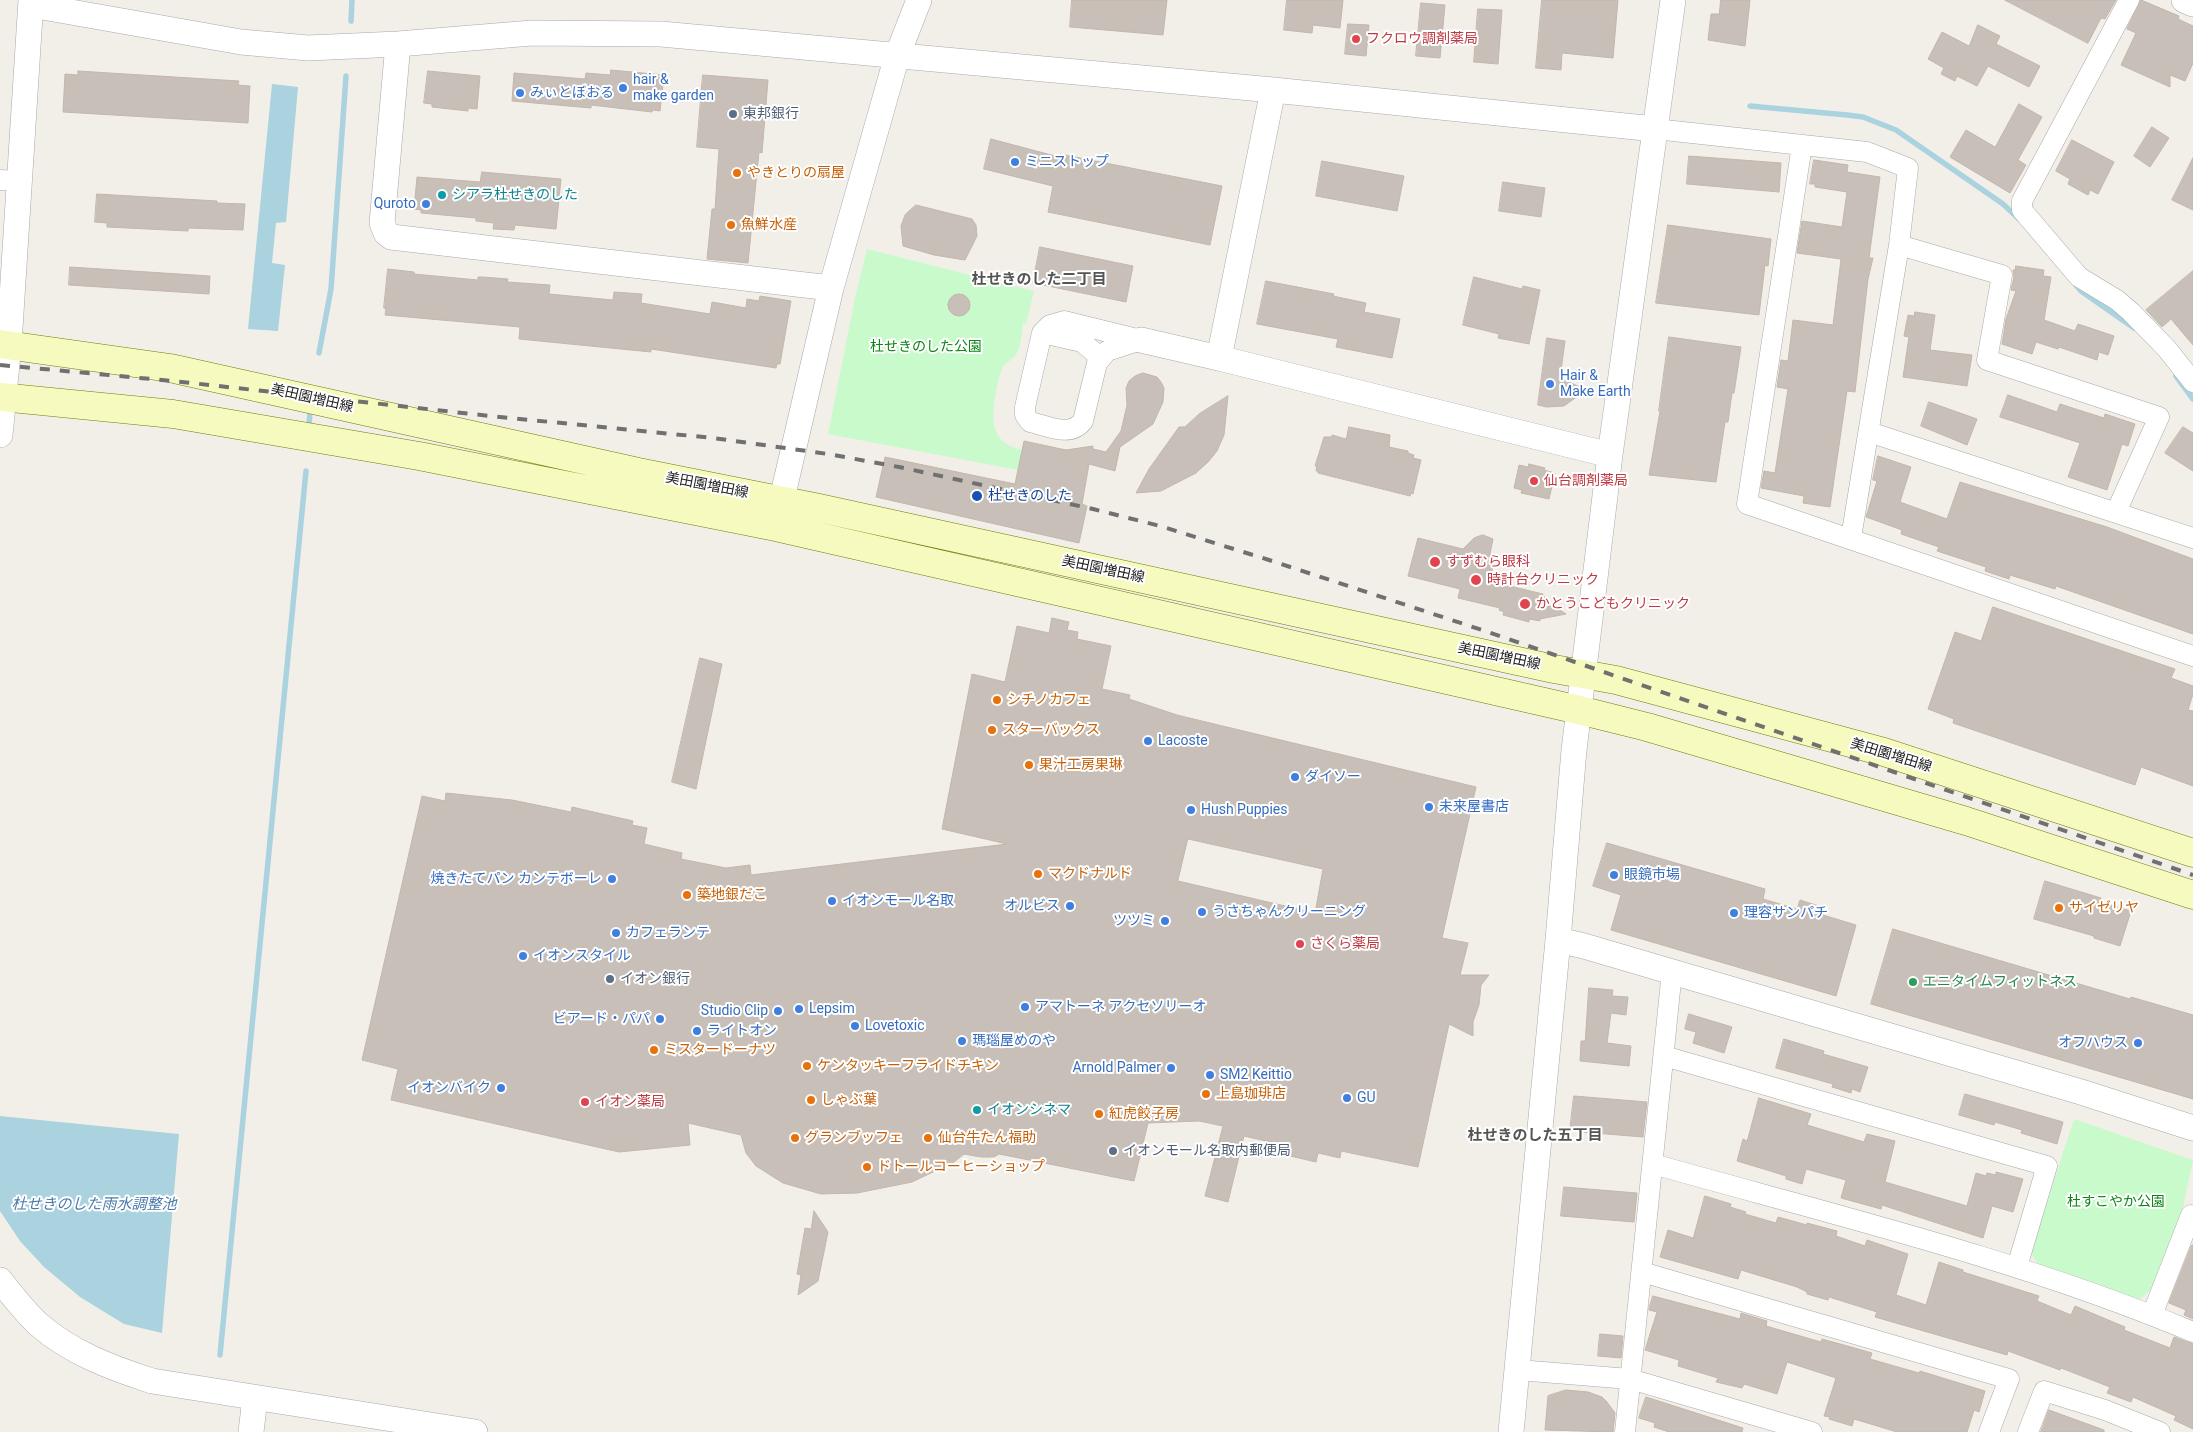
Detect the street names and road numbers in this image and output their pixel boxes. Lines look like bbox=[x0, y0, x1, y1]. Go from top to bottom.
street label: 美田園増田線 bbox=[269, 381, 355, 417]
street label: 美田園増田線 bbox=[664, 470, 750, 502]
street label: 美田園増田線 bbox=[1060, 553, 1146, 587]
street label: 美田園増田線 bbox=[1456, 640, 1542, 674]
street label: 美田園増田線 bbox=[1848, 736, 1934, 776]

